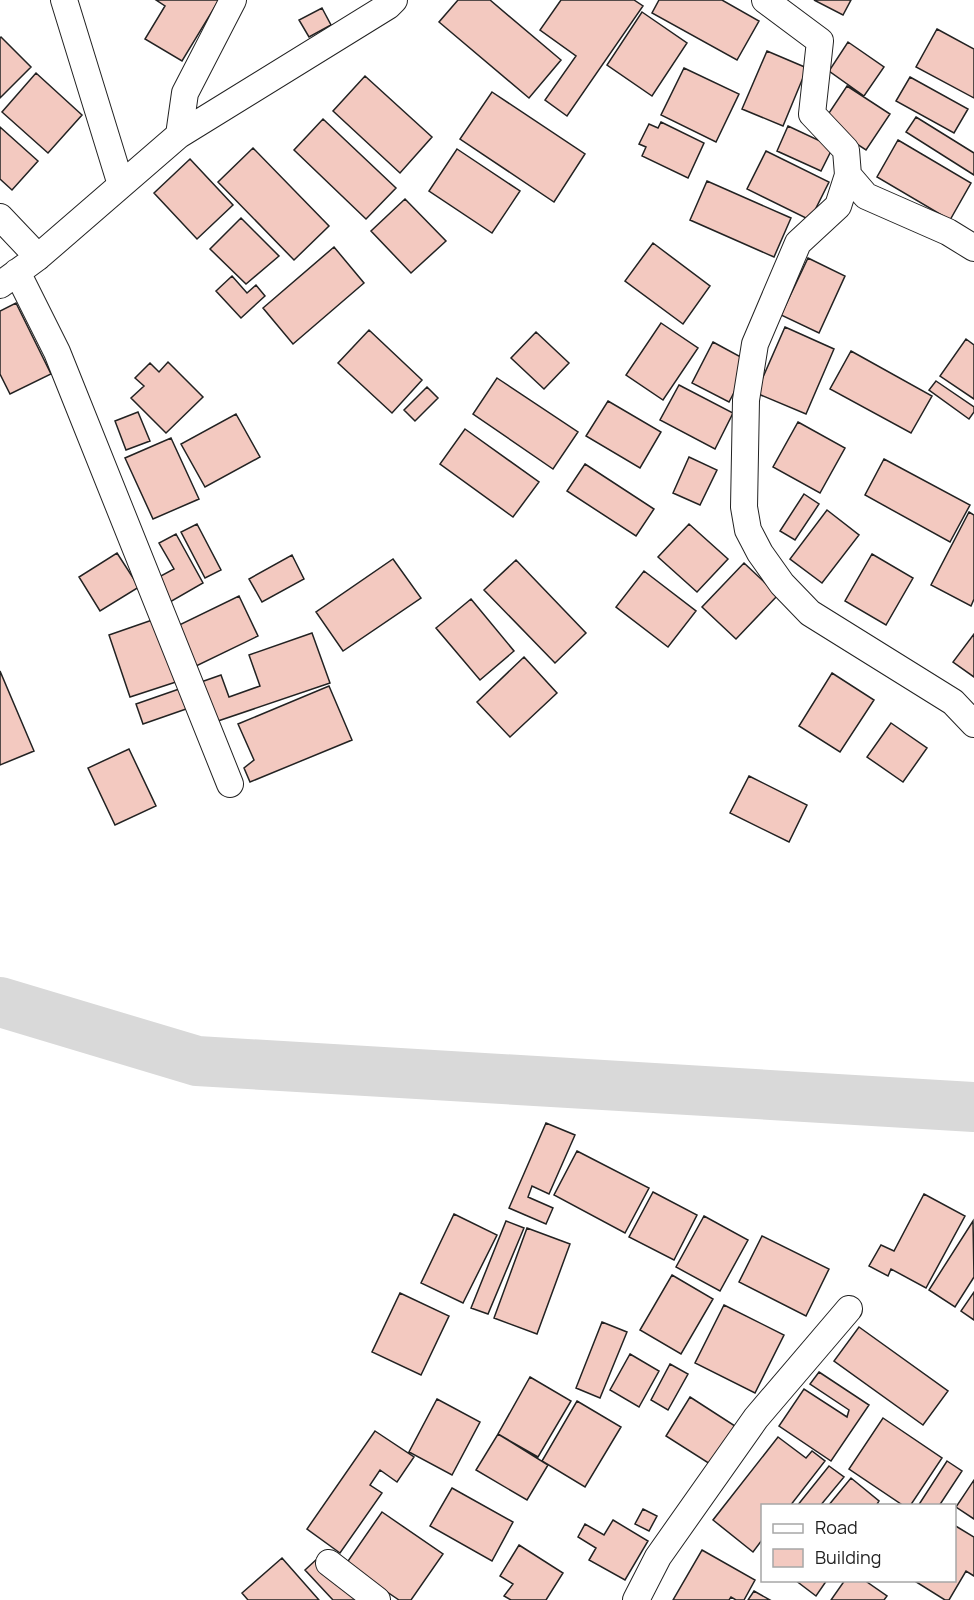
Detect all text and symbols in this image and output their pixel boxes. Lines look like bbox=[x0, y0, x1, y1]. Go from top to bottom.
legend bbox=[761, 1504, 956, 1582]
text: Road bbox=[815, 1515, 858, 1539]
text: Building bbox=[815, 1545, 881, 1569]

